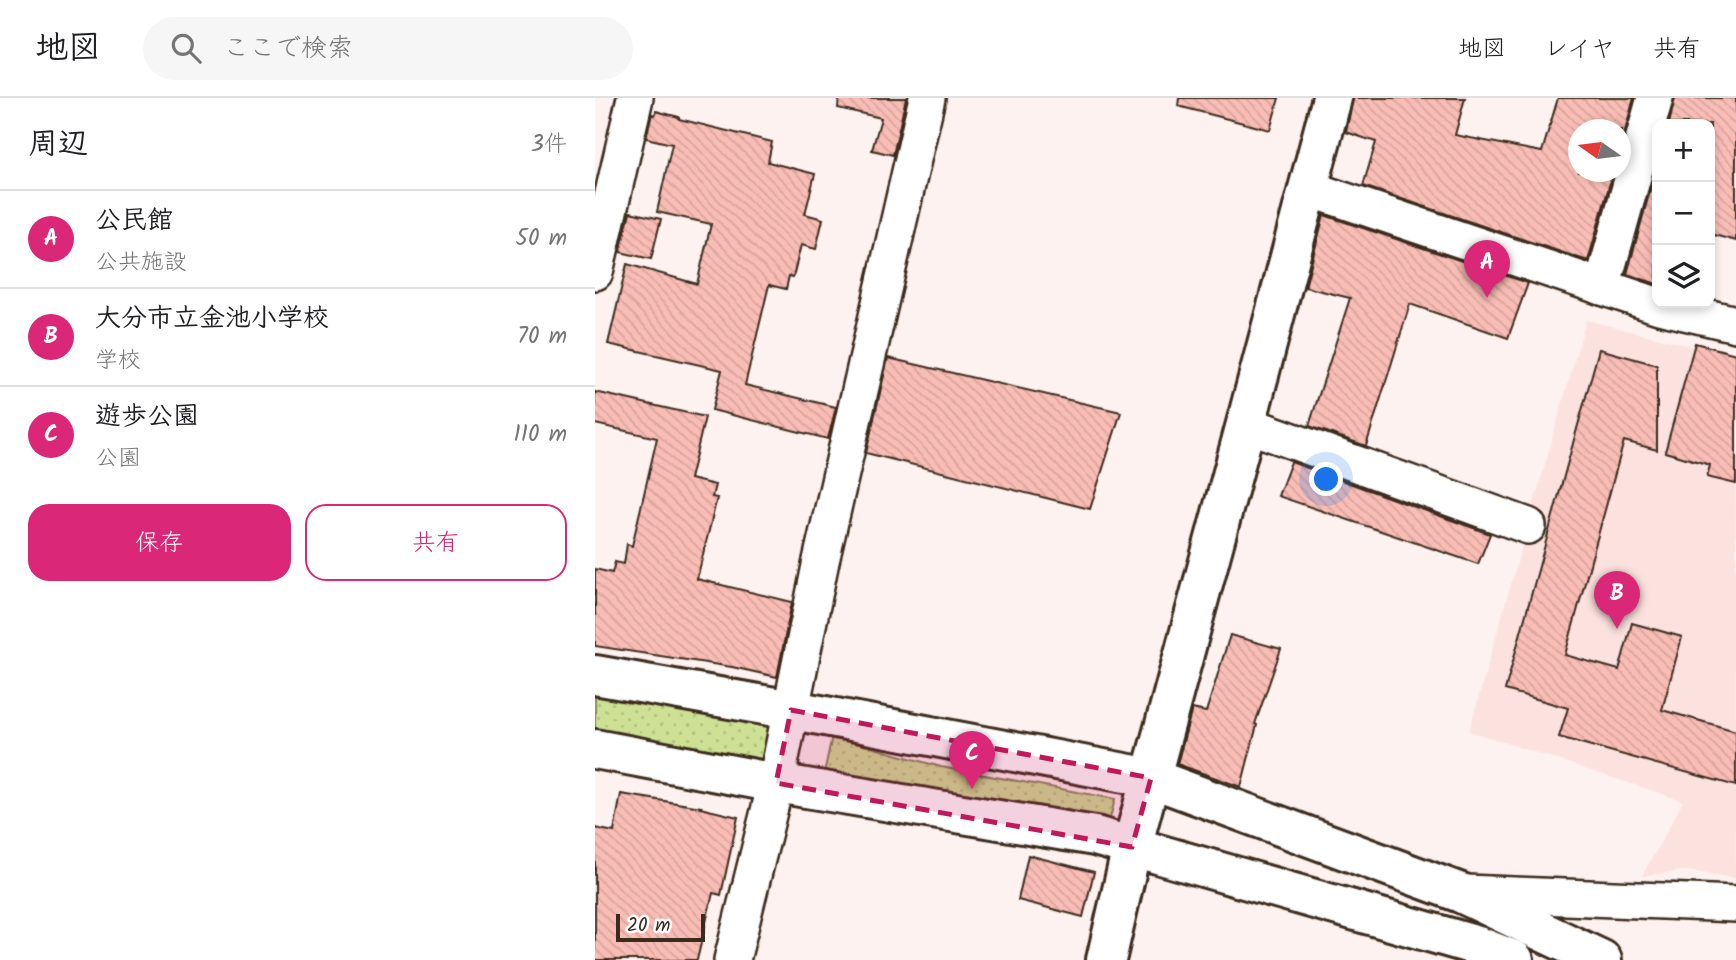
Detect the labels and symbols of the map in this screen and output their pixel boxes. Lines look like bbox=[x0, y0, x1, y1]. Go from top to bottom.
north arrow bbox=[1568, 119, 1631, 182]
pin: A bbox=[1464, 240, 1510, 298]
your location bbox=[1309, 462, 1343, 496]
pin: B bbox=[1594, 571, 1640, 629]
pin: C bbox=[949, 731, 995, 789]
scale bar bbox=[616, 911, 705, 943]

